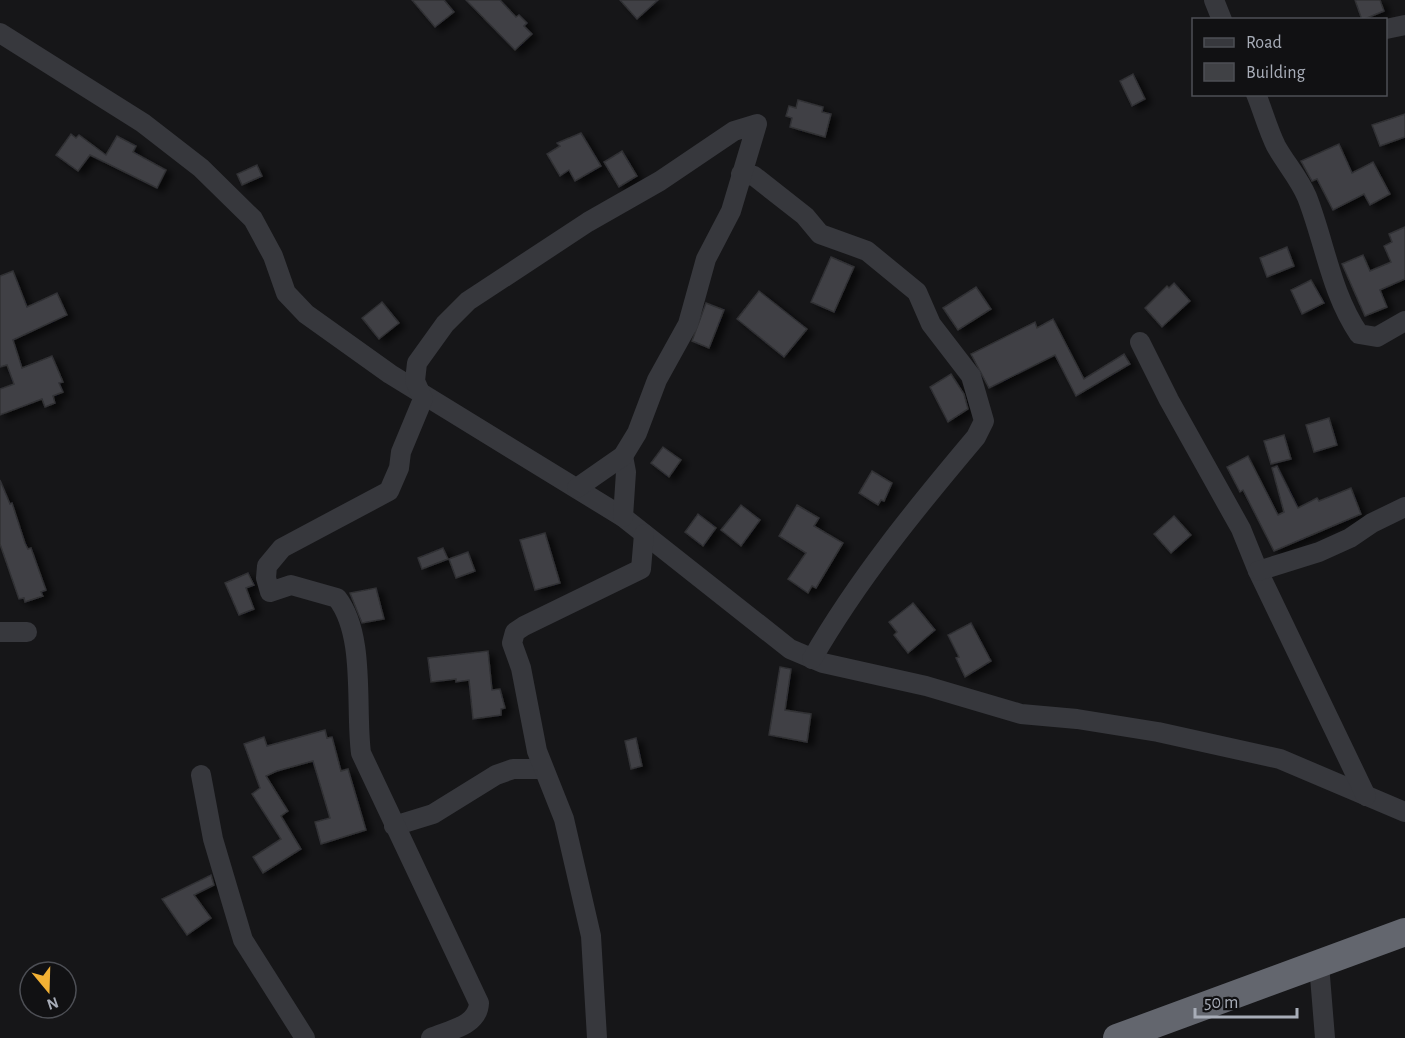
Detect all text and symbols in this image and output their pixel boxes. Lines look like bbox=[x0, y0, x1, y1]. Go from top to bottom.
legend bbox=[1192, 18, 1387, 96]
text: Road bbox=[1246, 34, 1282, 52]
text: Building bbox=[1246, 64, 1306, 82]
north arrow bbox=[18, 960, 78, 1020]
scale bar bbox=[1195, 981, 1297, 1019]
text: N bbox=[45, 994, 60, 1013]
text: 50 m bbox=[1204, 994, 1238, 1012]

